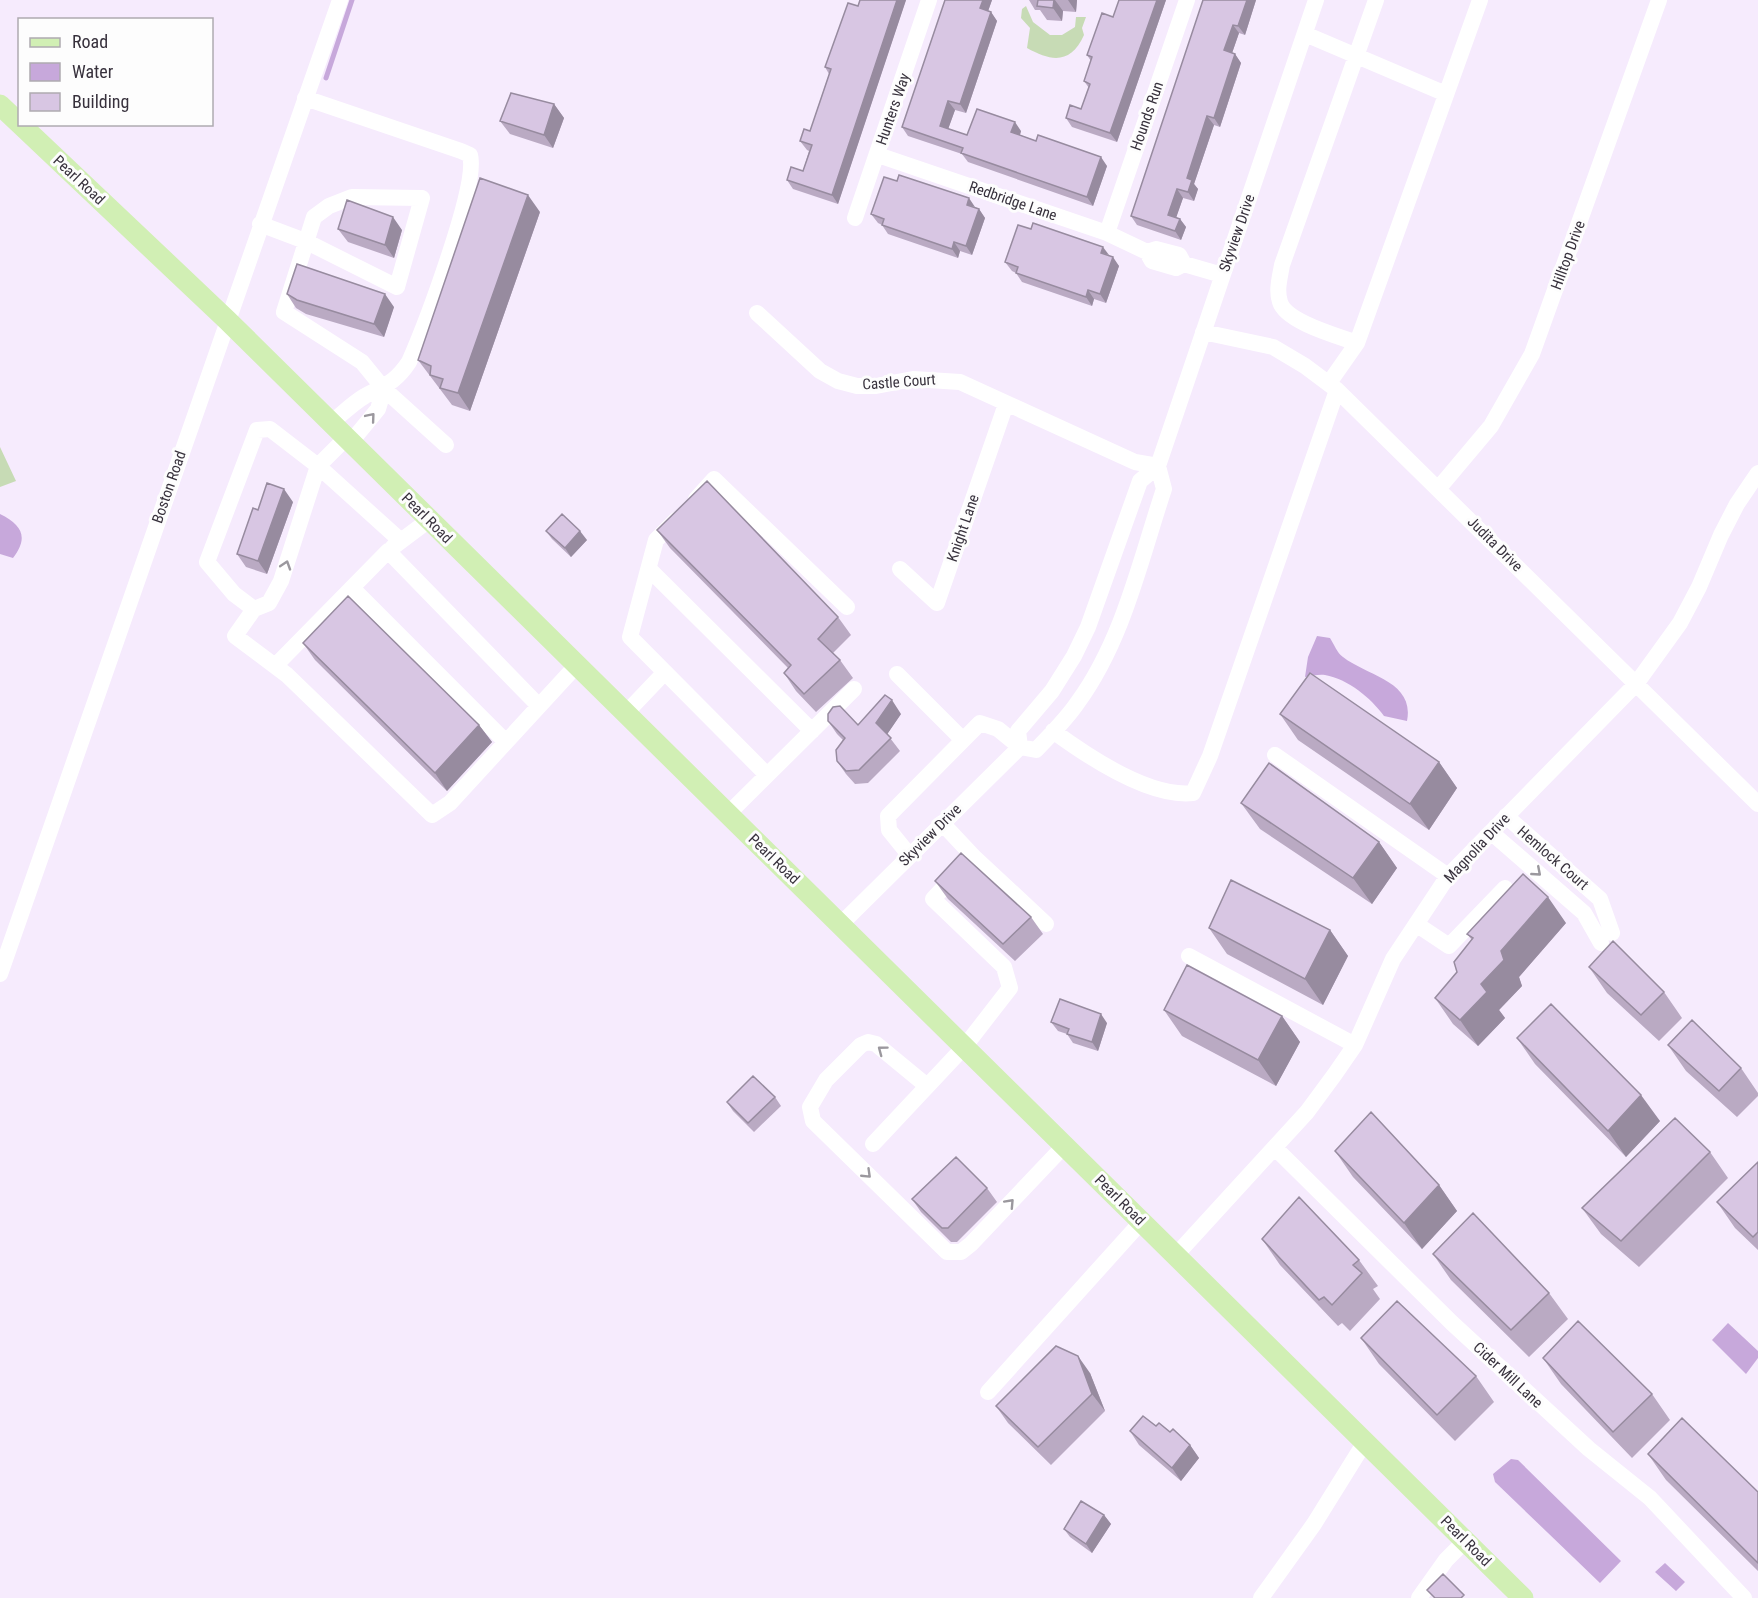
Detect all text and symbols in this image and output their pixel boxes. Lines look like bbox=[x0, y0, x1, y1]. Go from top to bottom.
legend bbox=[18, 18, 213, 126]
text: Road bbox=[72, 31, 108, 52]
text: Water bbox=[72, 61, 114, 82]
street label: Hunters Way bbox=[872, 71, 914, 147]
street label: Hounds Run bbox=[1127, 79, 1167, 153]
text: Building bbox=[72, 91, 129, 112]
street label: Pearl Road bbox=[49, 152, 109, 208]
street label: Redbridge Lane bbox=[967, 178, 1059, 224]
street label: Skyview Drive bbox=[1215, 192, 1259, 274]
street label: Hilltop Drive bbox=[1547, 218, 1589, 292]
street label: Castle Court bbox=[862, 370, 936, 394]
one-way arrow bbox=[364, 413, 375, 424]
street label: Boston Road bbox=[148, 449, 190, 525]
street label: Pearl Road bbox=[398, 489, 456, 547]
street label: Knight Lane bbox=[943, 492, 983, 564]
street label: Judita Drive bbox=[1464, 513, 1526, 575]
one-way arrow bbox=[279, 560, 292, 571]
street label: Skyview Drive bbox=[895, 800, 965, 870]
street label: Magnolia Drive bbox=[1440, 810, 1514, 886]
street label: Hemlock Court bbox=[1514, 822, 1592, 894]
street label: Pearl Road bbox=[745, 830, 803, 888]
one-way arrow bbox=[1530, 865, 1541, 876]
one-way arrow bbox=[877, 1046, 888, 1057]
one-way arrow bbox=[861, 1167, 871, 1178]
street label: Pearl Road bbox=[1091, 1171, 1149, 1229]
one-way arrow bbox=[1003, 1199, 1014, 1210]
street label: Cider Mill Lane bbox=[1470, 1338, 1546, 1412]
street label: Pearl Road bbox=[1437, 1512, 1495, 1570]

